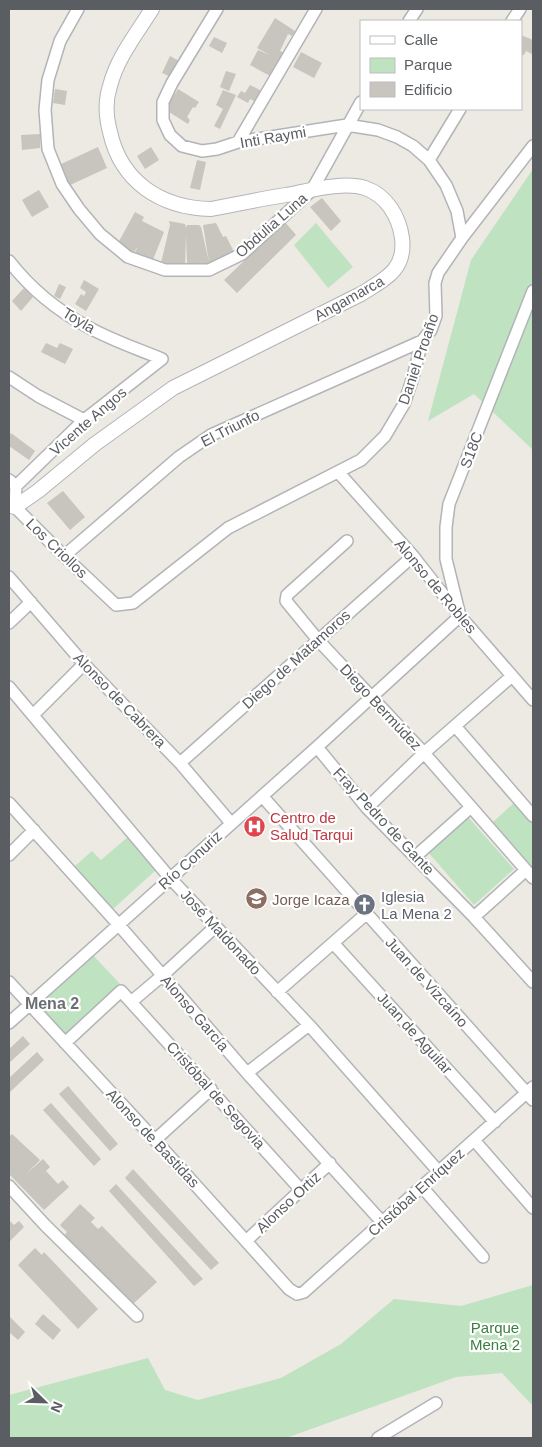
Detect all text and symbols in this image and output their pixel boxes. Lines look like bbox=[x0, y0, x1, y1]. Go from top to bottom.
legend bbox=[360, 20, 522, 110]
text: Calle bbox=[404, 31, 438, 48]
text: Parque bbox=[404, 56, 452, 73]
text: Edificio bbox=[404, 81, 452, 98]
street label: Inti Raymi bbox=[239, 123, 307, 151]
street label: Obdulia Luna bbox=[232, 189, 311, 261]
street label: Angamarca bbox=[311, 272, 387, 324]
street label: Toyla bbox=[60, 304, 99, 337]
street label: Daniel Proaño bbox=[394, 311, 442, 407]
street label: Vicente Angos bbox=[46, 383, 130, 459]
street label: El Triunfo bbox=[198, 406, 262, 450]
street label: S18C bbox=[456, 429, 486, 471]
street label: Los Criollos bbox=[23, 515, 91, 581]
street label: Alonso de Robles bbox=[392, 536, 480, 636]
street label: Diego de Matamoros bbox=[239, 606, 353, 712]
street label: Alonso de Cabrera bbox=[70, 649, 170, 751]
street label: Diego Bermúdez bbox=[337, 660, 425, 754]
street label: Fray Pedro de Gante bbox=[330, 764, 438, 878]
place label: Centro de Salud Tarqui bbox=[270, 809, 353, 843]
hospital icon: Centro de Salud Tarqui bbox=[242, 814, 266, 838]
street label: Río Conuriz bbox=[155, 827, 225, 893]
street label: José Maldonado bbox=[177, 886, 265, 978]
school or university icon: Jorge Icaza bbox=[244, 887, 268, 911]
place label: Iglesia La Mena 2 bbox=[381, 888, 452, 922]
place label: Jorge Icaza bbox=[272, 891, 350, 908]
church icon: Iglesia La Mena 2 bbox=[353, 893, 377, 917]
street label: Juan de Vizcaíno bbox=[382, 934, 472, 1030]
street label: Alonso García bbox=[157, 972, 233, 1055]
street label: Juan de Aguilar bbox=[374, 989, 456, 1077]
district label: Mena 2 bbox=[25, 995, 79, 1012]
street label: Cristóbal de Segovia bbox=[163, 1038, 269, 1153]
street label: Alonso de Bastidas bbox=[103, 1085, 203, 1191]
street label: Cristóbal Enríquez bbox=[364, 1144, 468, 1240]
street label: Alonso Ortiz bbox=[252, 1168, 324, 1236]
park label: Parque Mena 2 bbox=[470, 1319, 520, 1353]
north arrow bbox=[20, 1377, 70, 1427]
text: N bbox=[48, 1399, 66, 1415]

